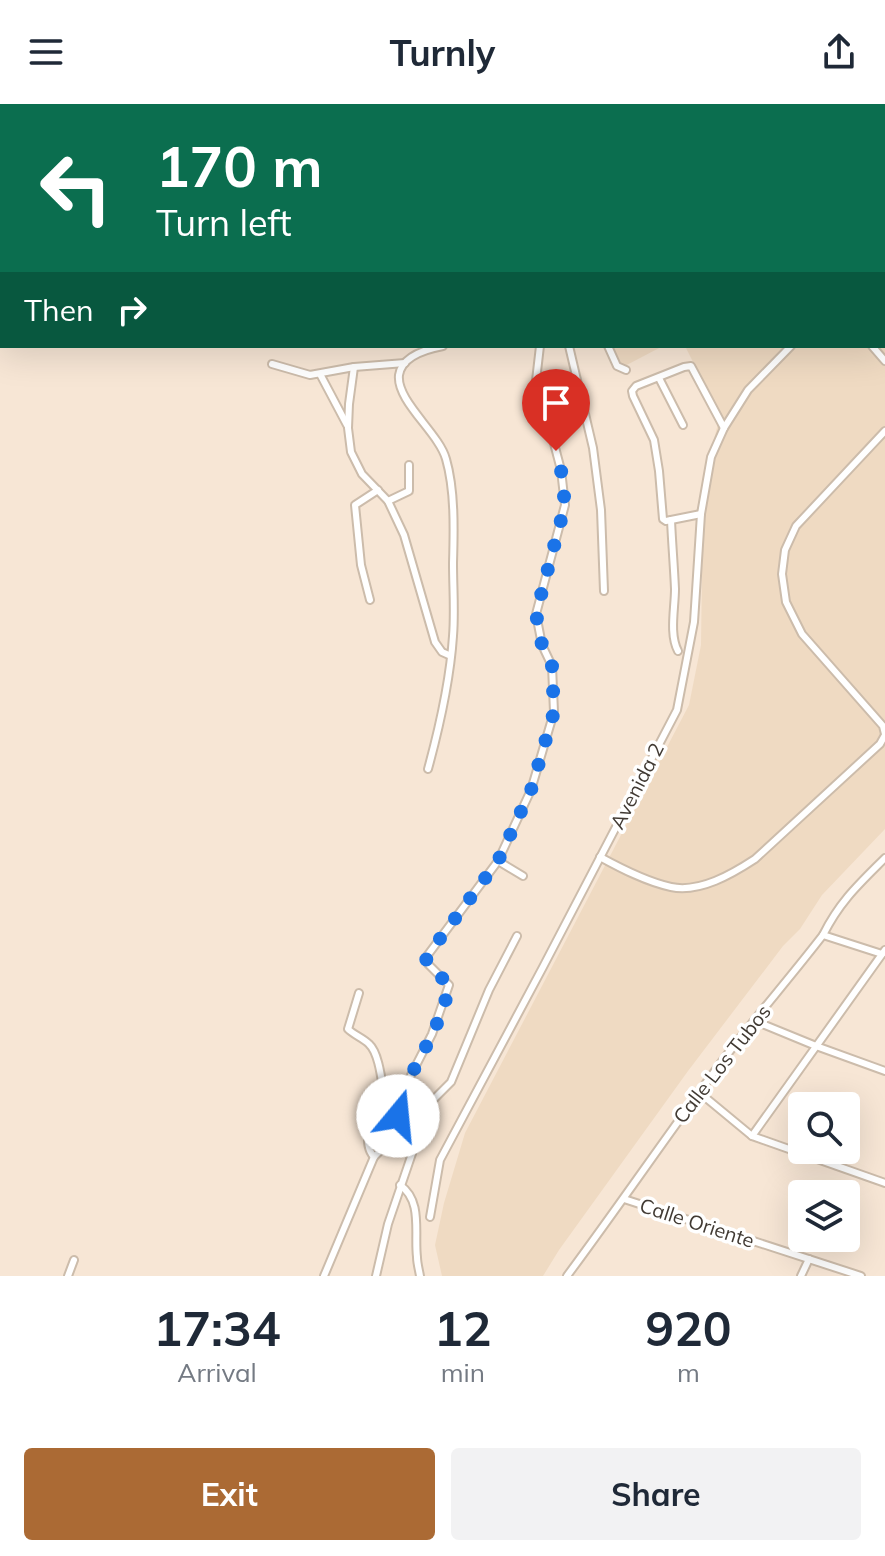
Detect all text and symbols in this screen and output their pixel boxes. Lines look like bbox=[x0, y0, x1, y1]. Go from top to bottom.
icon: menu bbox=[24, 30, 68, 74]
text: Turnly bbox=[390, 30, 495, 75]
icon: share bbox=[817, 30, 861, 74]
text: 170 m bbox=[156, 131, 323, 201]
icon: left bbox=[24, 136, 128, 240]
text: Turn left bbox=[156, 200, 292, 245]
icon: right bbox=[110, 288, 154, 332]
text: Then bbox=[24, 291, 94, 329]
pin bbox=[522, 369, 590, 451]
icon: arrive bbox=[534, 381, 578, 425]
street label: Avenida 2 bbox=[604, 739, 669, 833]
street label: Calle Los Tubos bbox=[667, 999, 776, 1128]
position arrow bbox=[356, 1074, 440, 1158]
map controls bbox=[788, 1092, 860, 1252]
button: search bbox=[788, 1092, 860, 1164]
button: layers bbox=[788, 1180, 860, 1252]
street label: Calle Oriente bbox=[637, 1192, 758, 1253]
text: 17:34 bbox=[153, 1298, 281, 1358]
text: 12 bbox=[434, 1298, 492, 1358]
text: 920 bbox=[645, 1298, 732, 1358]
text: Arrival bbox=[177, 1356, 257, 1389]
text: min bbox=[441, 1356, 485, 1389]
text: m bbox=[677, 1356, 700, 1389]
button: Exit bbox=[24, 1448, 435, 1540]
button: Share bbox=[451, 1448, 861, 1540]

